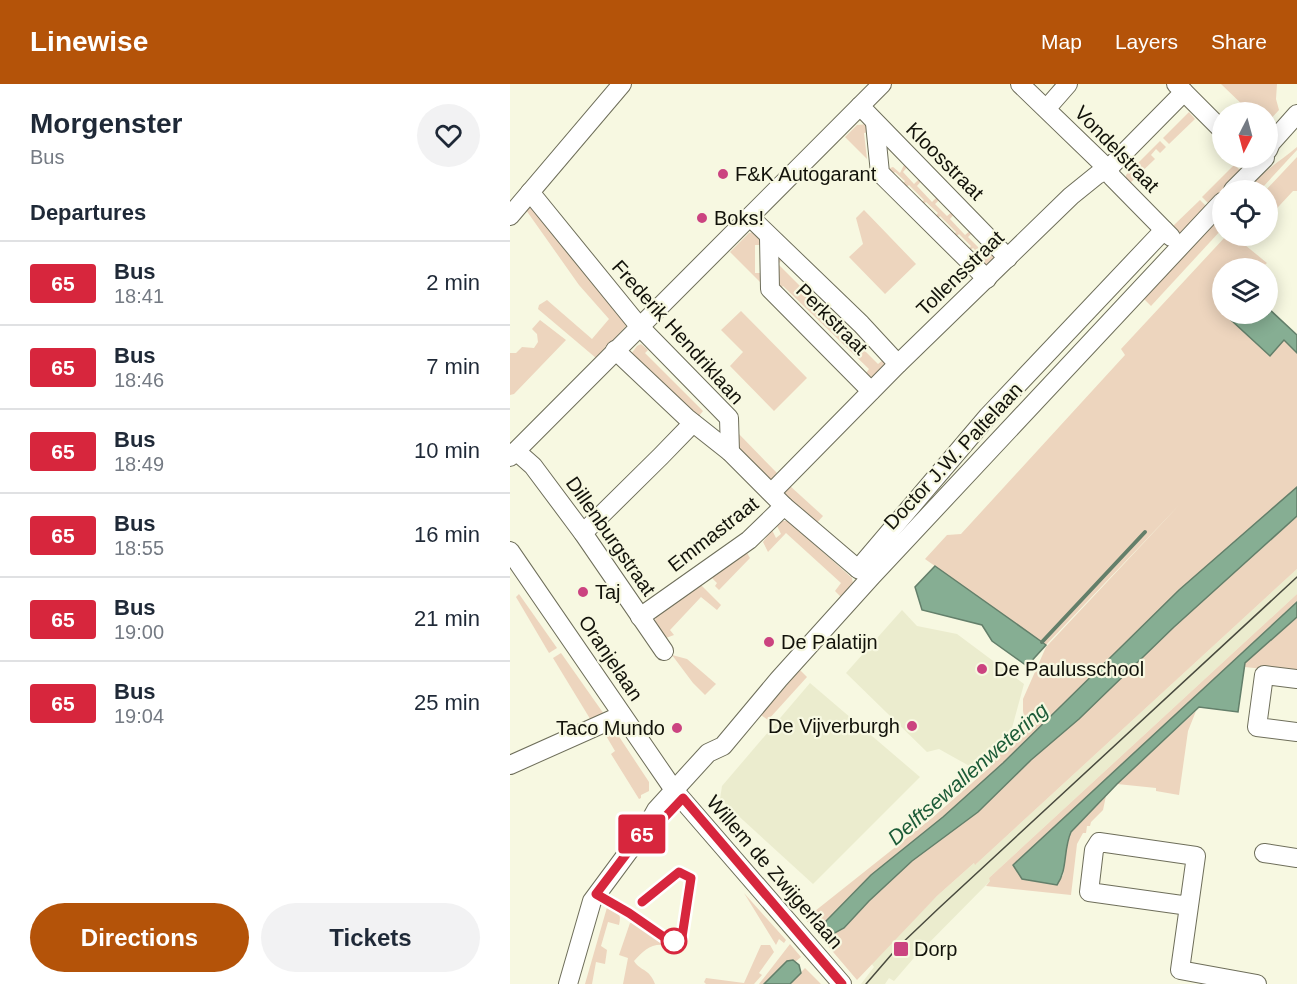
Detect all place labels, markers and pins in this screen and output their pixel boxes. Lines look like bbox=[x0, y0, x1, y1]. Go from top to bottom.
place label: F&K Autogarant bbox=[735, 163, 877, 185]
marker: F&K Autogarant bbox=[716, 167, 730, 181]
place label: Boks! bbox=[714, 207, 764, 229]
marker: Boks! bbox=[695, 211, 709, 225]
place label: Taj bbox=[595, 581, 621, 603]
marker: Taj bbox=[576, 585, 590, 599]
place label: De Palatijn bbox=[781, 631, 878, 653]
marker: De Palatijn bbox=[762, 635, 776, 649]
place label: De Paulusschool bbox=[994, 658, 1144, 680]
marker: De Paulusschool bbox=[975, 662, 989, 676]
place label: De Vijverburgh bbox=[768, 715, 900, 737]
place label: Taco Mundo bbox=[556, 717, 665, 739]
marker: De Vijverburgh bbox=[905, 719, 919, 733]
marker: Taco Mundo bbox=[670, 721, 684, 735]
unlabelled marker bbox=[661, 928, 687, 954]
place label: Dorp bbox=[914, 938, 957, 960]
marker: Dorp bbox=[892, 940, 910, 958]

